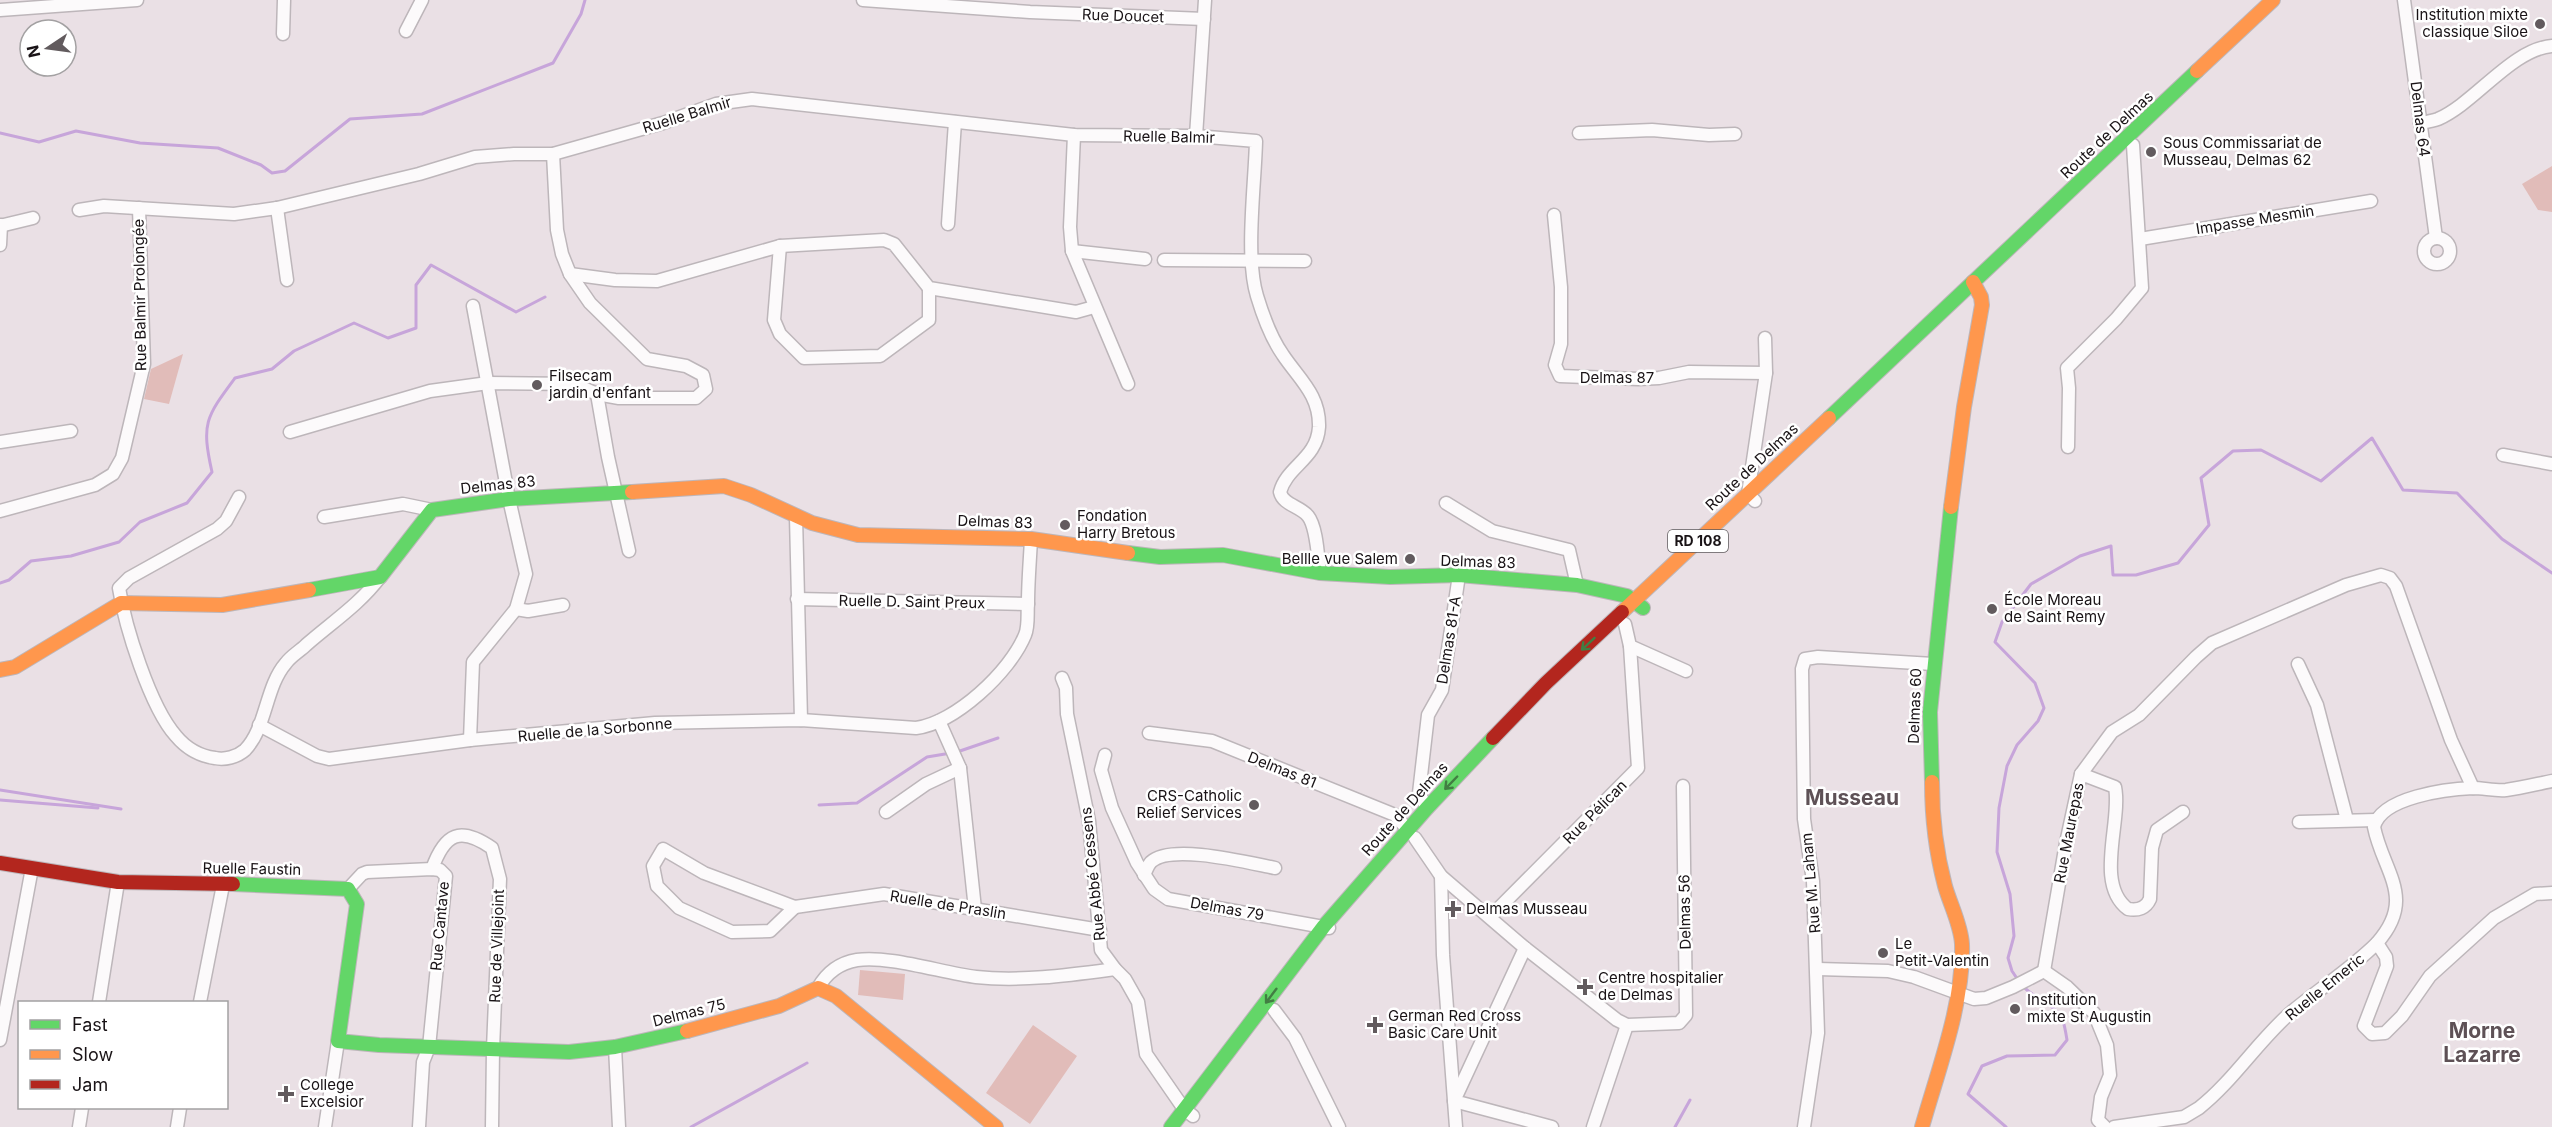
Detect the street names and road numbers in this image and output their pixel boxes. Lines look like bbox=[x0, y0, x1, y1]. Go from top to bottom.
street label: Rue Doucet bbox=[1082, 5, 1165, 26]
street label: Delmas 64 bbox=[2406, 80, 2435, 158]
street label: Route de Delmas bbox=[2056, 87, 2157, 182]
street label: Ruelle Balmir bbox=[640, 92, 734, 137]
street label: Ruelle Balmir bbox=[1123, 126, 1215, 147]
street label: Impasse Mesmin bbox=[2194, 201, 2315, 238]
street label: Rue Balmir Prolongée bbox=[129, 219, 150, 371]
street label: Delmas 87 bbox=[1580, 368, 1654, 387]
street label: Route de Delmas bbox=[1701, 419, 1802, 514]
street label: Delmas 83 bbox=[459, 471, 536, 498]
street label: Delmas 83 bbox=[957, 511, 1033, 532]
road number: RD 108 bbox=[1668, 530, 1728, 552]
street label: Delmas 83 bbox=[1440, 551, 1516, 572]
street label: Ruelle D. Saint Preux bbox=[839, 591, 985, 612]
street label: Delmas 81-A bbox=[1432, 594, 1465, 685]
street label: Delmas 60 bbox=[1904, 668, 1925, 744]
street label: Ruelle de la Sorbonne bbox=[517, 713, 673, 746]
street label: Delmas 81 bbox=[1245, 747, 1319, 792]
street label: Route de Delmas bbox=[1357, 758, 1452, 860]
street label: Rue Pélican bbox=[1559, 776, 1631, 848]
street label: Rue Maurepas bbox=[2049, 781, 2088, 885]
street label: Rue Abbé Cessens bbox=[1076, 806, 1109, 942]
street label: Rue M. Laham bbox=[1797, 832, 1824, 934]
street label: Ruelle Faustin bbox=[203, 858, 301, 879]
street label: Delmas 56 bbox=[1674, 874, 1695, 950]
street label: Rue Cantave bbox=[426, 880, 453, 972]
street label: Ruelle de Praslin bbox=[889, 886, 1008, 923]
street label: Rue de Villejoint bbox=[485, 889, 508, 1003]
street label: Delmas 79 bbox=[1189, 893, 1265, 924]
street label: Ruelle Emeric bbox=[2281, 949, 2368, 1024]
street label: Delmas 75 bbox=[650, 994, 727, 1031]

